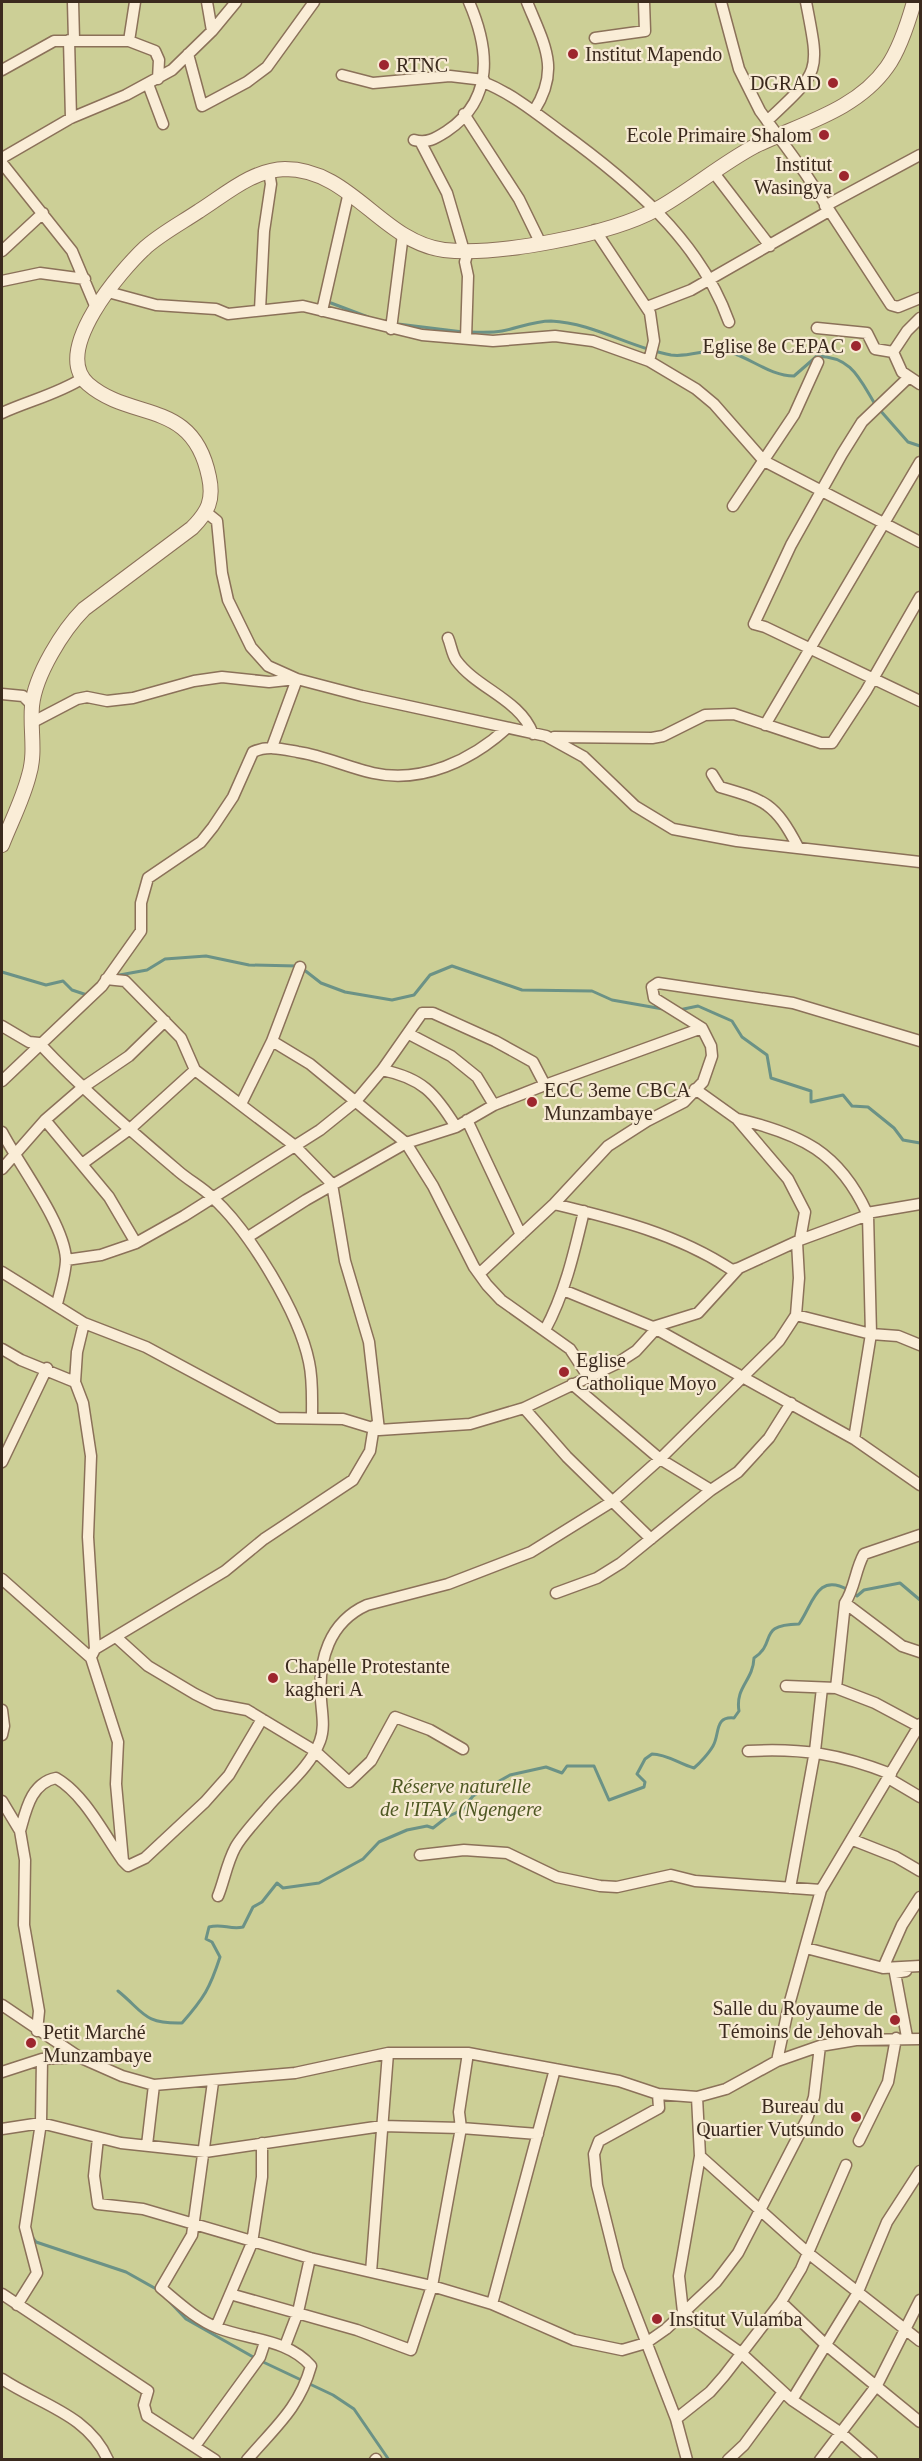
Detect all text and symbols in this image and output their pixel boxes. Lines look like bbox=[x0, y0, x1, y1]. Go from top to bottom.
place label: Institut Mapendo bbox=[585, 43, 722, 66]
marker: Institut Mapendo bbox=[566, 47, 580, 61]
place label: RTNC bbox=[396, 54, 448, 76]
marker: RTNC bbox=[377, 58, 391, 72]
place label: DGRAD bbox=[750, 72, 821, 94]
marker: DGRAD bbox=[826, 76, 840, 90]
place label: Ecole Primaire Shalom bbox=[626, 124, 812, 146]
marker: Ecole Primaire Shalom bbox=[817, 128, 831, 142]
place label: Institut Wasingya bbox=[754, 153, 832, 199]
marker: Institut Wasingya bbox=[837, 169, 851, 183]
place label: Eglise 8e CEPAC bbox=[703, 335, 844, 358]
marker: Eglise 8e CEPAC bbox=[849, 339, 863, 353]
place label: ECC 3eme CBCA Munzambaye bbox=[544, 1079, 691, 1125]
marker: ECC 3eme CBCA Munzambaye bbox=[525, 1095, 539, 1109]
place label: Eglise Catholique Moyo bbox=[576, 1349, 717, 1395]
marker: Eglise Catholique Moyo bbox=[557, 1365, 571, 1379]
place label: Chapelle Protestante kagheri A bbox=[285, 1655, 450, 1701]
marker: Chapelle Protestante kagheri A bbox=[266, 1671, 280, 1685]
park label: Réserve naturelle de l'ITAV (Ngengere bbox=[380, 1775, 542, 1821]
place label: Salle du Royaume de Témoins de Jehovah bbox=[712, 1997, 883, 2042]
marker: Salle du Royaume de Témoins de Jehovah bbox=[888, 2013, 902, 2027]
place label: Petit Marché Munzambaye bbox=[43, 2021, 152, 2067]
marker: Petit Marché Munzambaye bbox=[24, 2036, 38, 2050]
place label: Bureau du Quartier Vutsundo bbox=[696, 2095, 844, 2140]
marker: Bureau du Quartier Vutsundo bbox=[849, 2110, 863, 2124]
place label: Institut Vulamba bbox=[669, 2308, 803, 2330]
marker: Institut Vulamba bbox=[650, 2312, 664, 2326]

